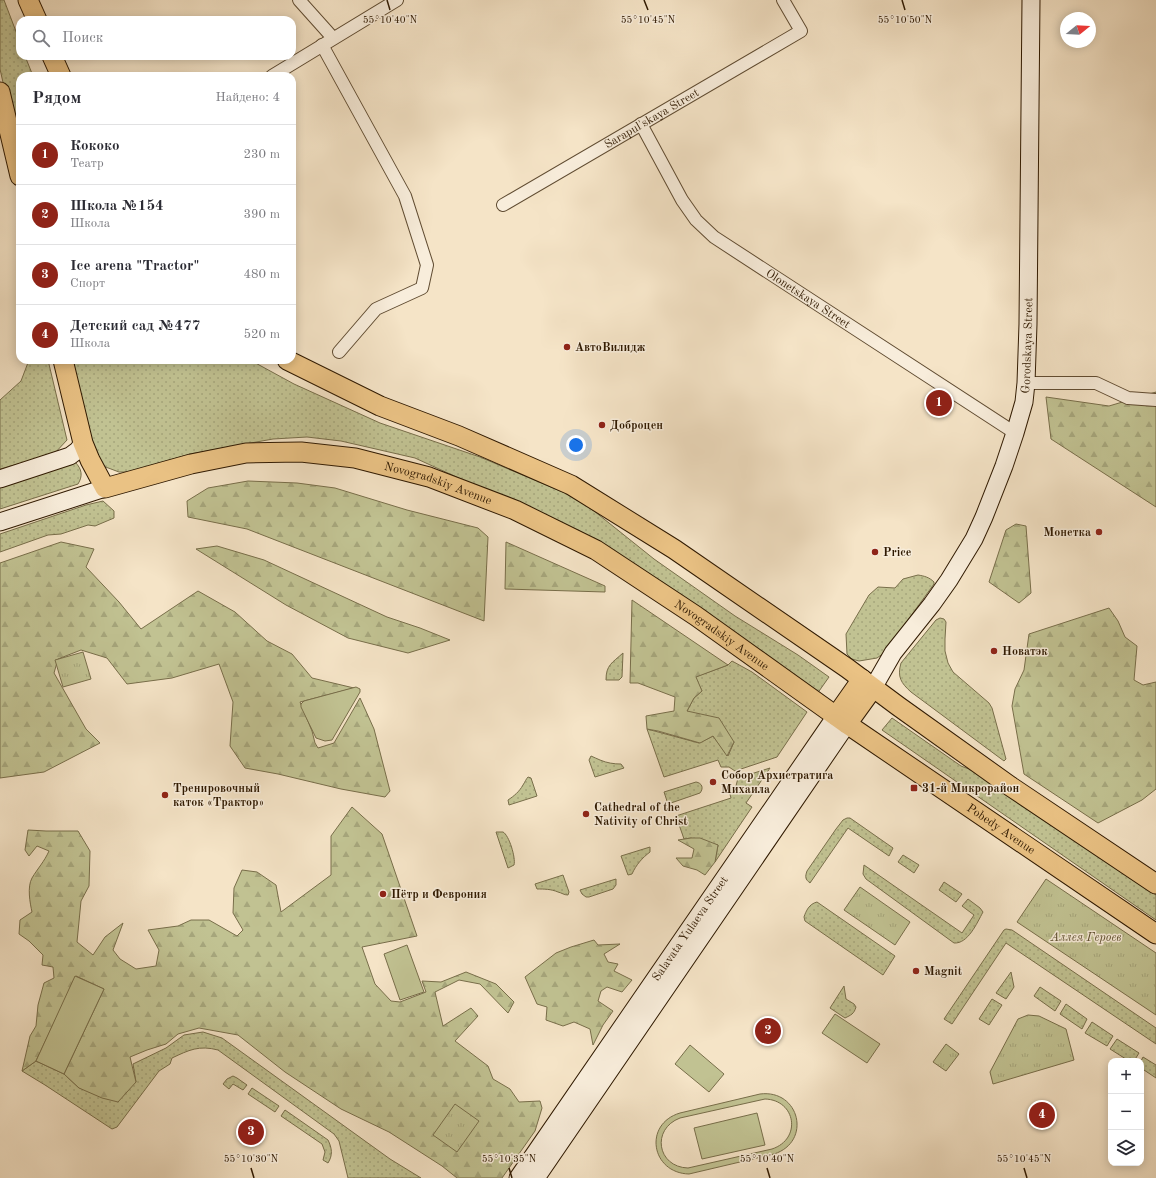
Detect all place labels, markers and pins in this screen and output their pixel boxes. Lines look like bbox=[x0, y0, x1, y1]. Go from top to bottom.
marker: АвтоВилидж bbox=[562, 342, 572, 352]
place label: АвтоВилидж bbox=[575, 342, 646, 354]
pin: 1 bbox=[926, 388, 952, 418]
marker: Доброцен bbox=[597, 420, 607, 430]
place label: Доброцен bbox=[610, 420, 663, 432]
place label: Монетка bbox=[1044, 527, 1091, 539]
marker: Монетка bbox=[1094, 527, 1104, 537]
marker: Price bbox=[870, 547, 880, 557]
place label: Price bbox=[883, 547, 912, 559]
marker: Новатэк bbox=[989, 646, 999, 656]
place label: Новатэк bbox=[1002, 646, 1048, 658]
place label: Собор Архистратига Михаила bbox=[721, 770, 833, 796]
marker: Собор Архистратига Михаила bbox=[708, 777, 718, 787]
place label: Тренировочный каток «Трактор» bbox=[173, 783, 264, 809]
marker: 31-й Микрорайон bbox=[909, 783, 919, 793]
place label: 31-й Микрорайон bbox=[922, 783, 1020, 795]
marker: Тренировочный каток «Трактор» bbox=[160, 790, 170, 800]
place label: Cathedral of the Nativity of Christ bbox=[594, 802, 688, 828]
marker: Cathedral of the Nativity of Christ bbox=[581, 809, 591, 819]
marker: Пётр и Феврония bbox=[378, 889, 388, 899]
place label: Пётр и Феврония bbox=[391, 889, 487, 901]
marker: Magnit bbox=[911, 966, 921, 976]
place label: Magnit bbox=[924, 966, 963, 978]
pin: 2 bbox=[755, 1016, 781, 1046]
pin: 4 bbox=[1029, 1100, 1055, 1130]
pin: 3 bbox=[238, 1117, 264, 1147]

